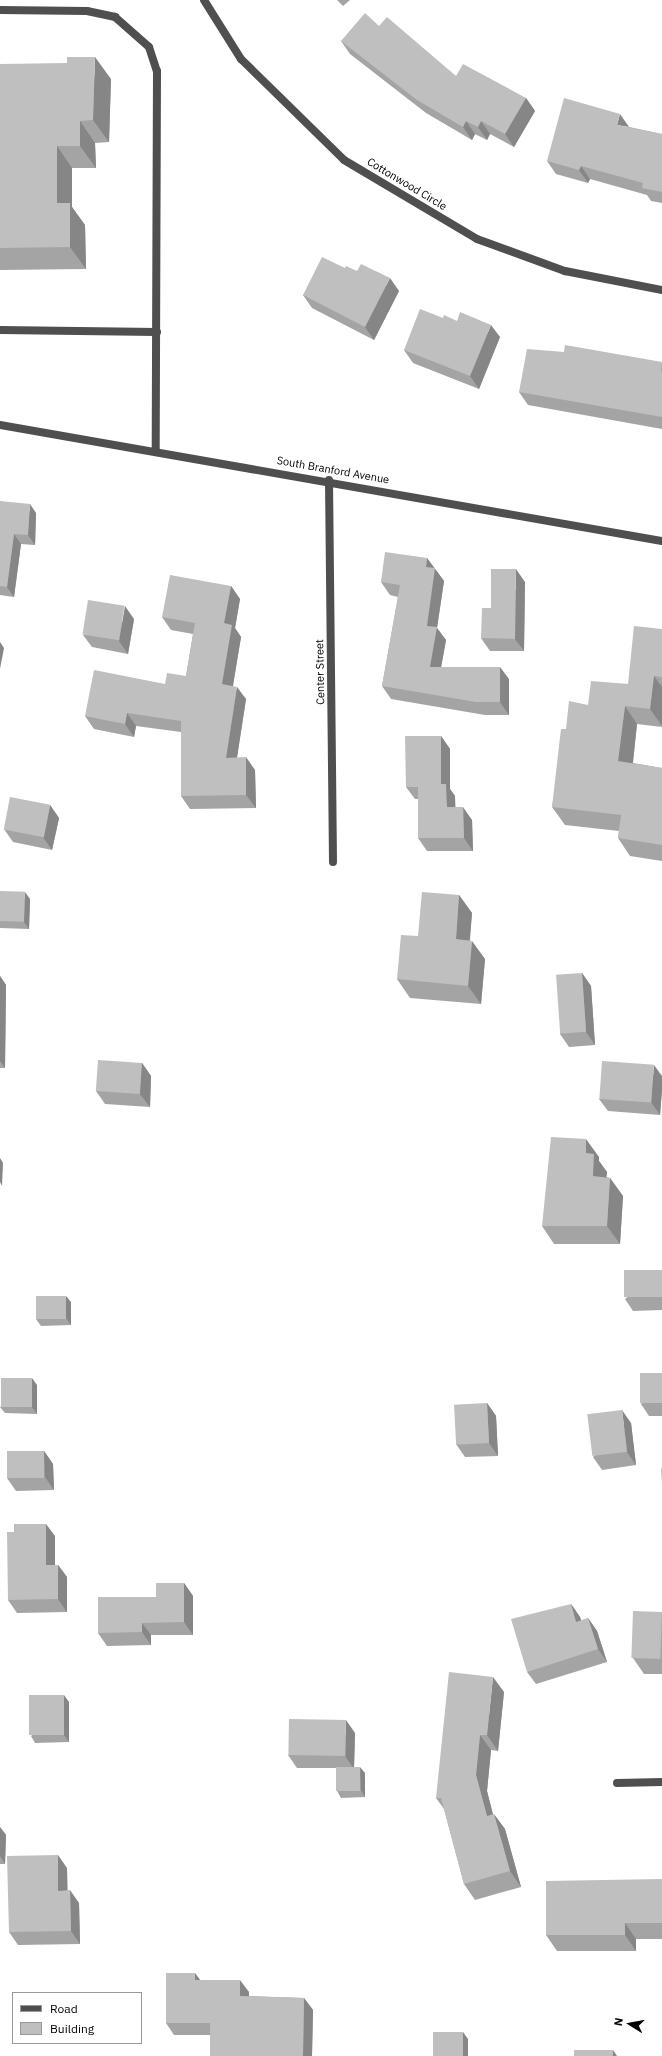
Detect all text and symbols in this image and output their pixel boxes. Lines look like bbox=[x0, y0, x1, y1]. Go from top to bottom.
street label: Cottonwood Circle bbox=[365, 155, 449, 213]
street label: South Branford Avenue bbox=[276, 454, 390, 486]
street label: Center Street bbox=[313, 639, 327, 705]
legend bbox=[12, 1992, 142, 2044]
text: Road bbox=[50, 2001, 78, 2016]
north arrow bbox=[610, 2004, 650, 2044]
text: N bbox=[611, 2016, 626, 2027]
text: Building bbox=[50, 2021, 94, 2036]

